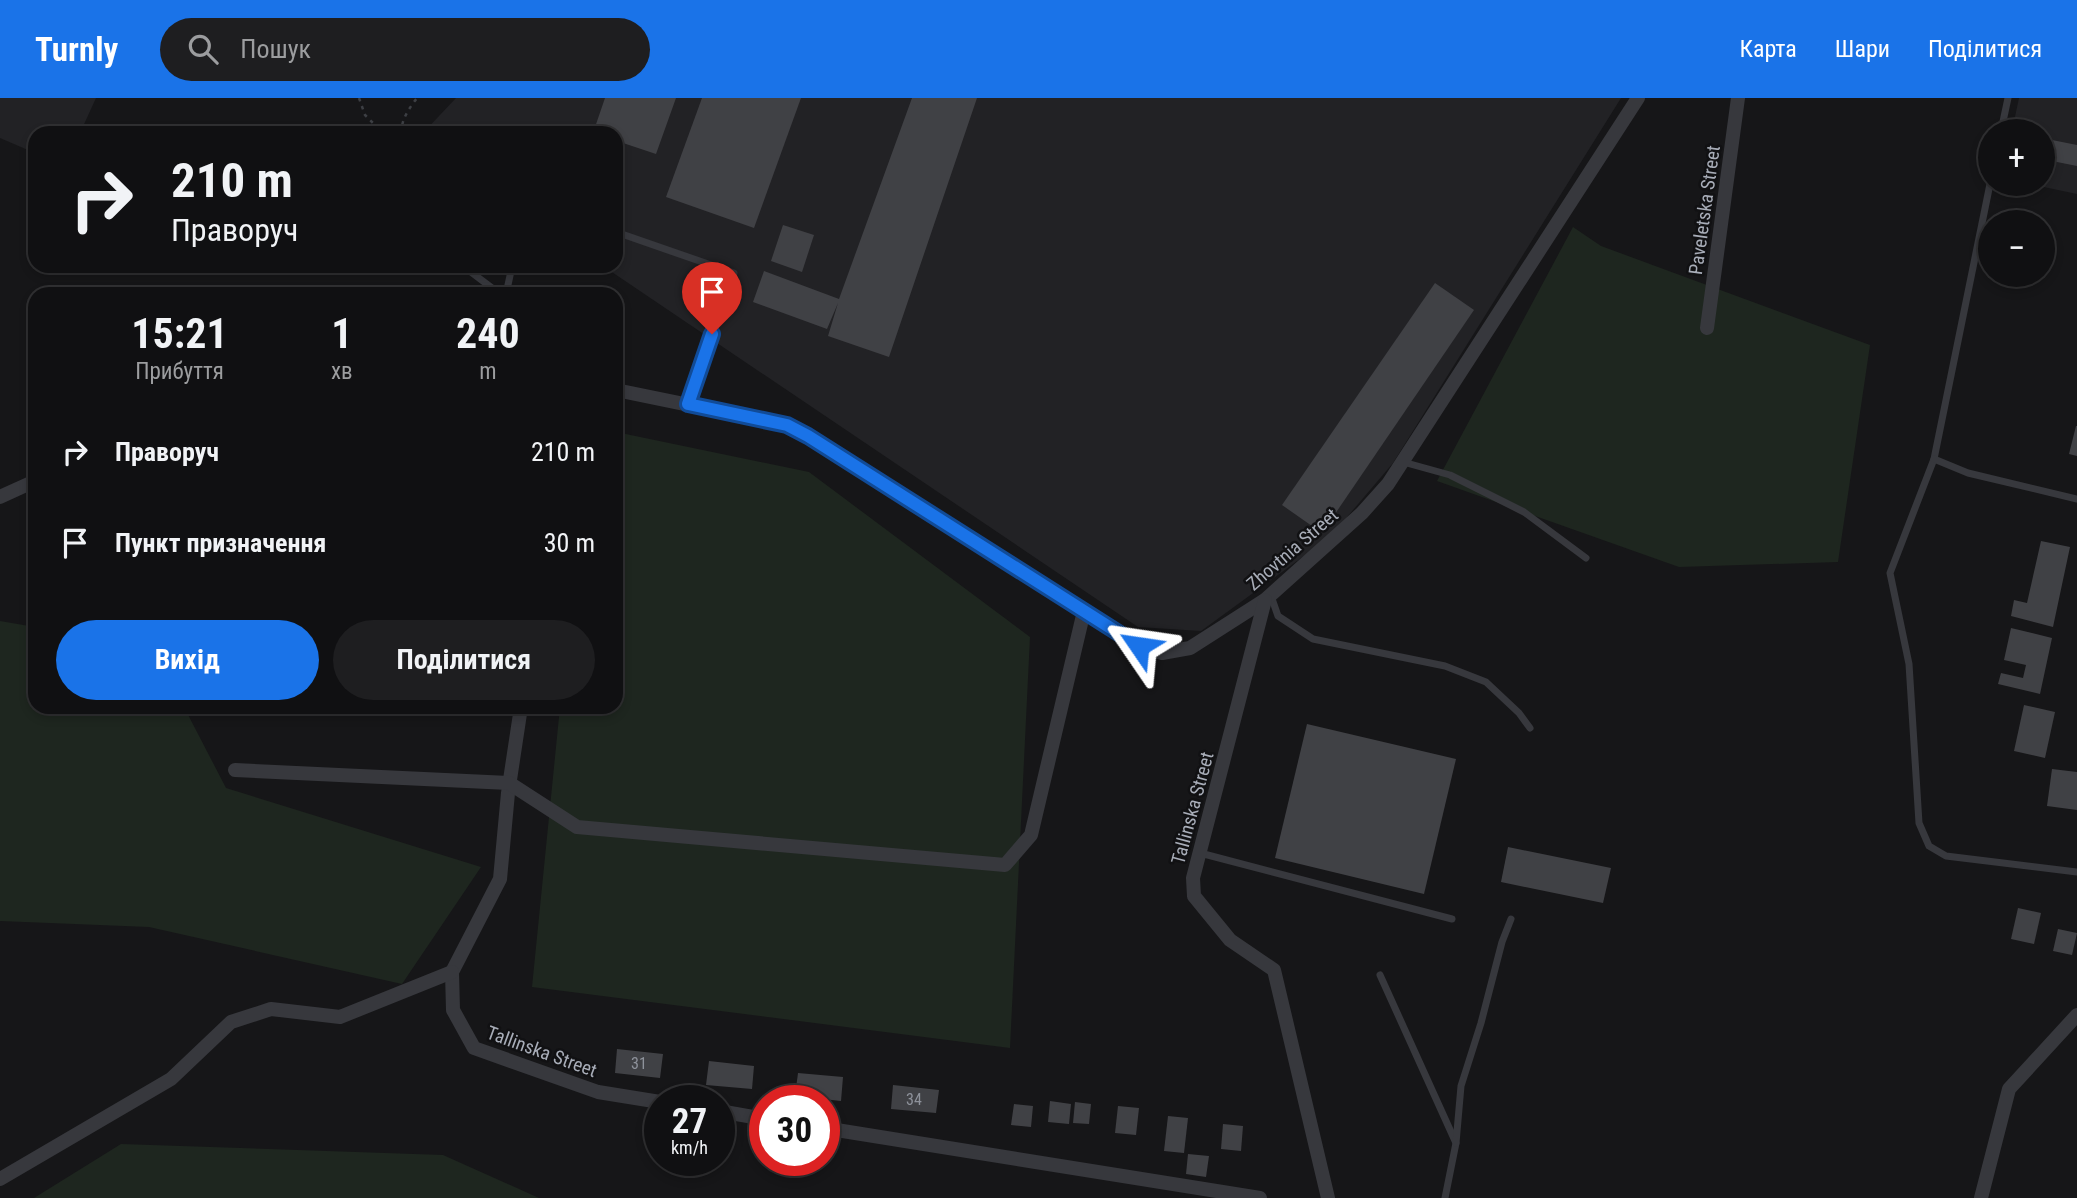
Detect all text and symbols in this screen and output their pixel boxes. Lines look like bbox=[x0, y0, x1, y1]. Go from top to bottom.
search box bbox=[160, 18, 650, 81]
text: Turnly bbox=[35, 30, 118, 69]
icon: search bbox=[184, 30, 222, 68]
text: Пошук bbox=[240, 34, 311, 64]
text: Карта bbox=[1739, 35, 1797, 63]
text: Шари bbox=[1835, 35, 1890, 63]
text: Поділитися bbox=[1928, 35, 2042, 63]
map controls bbox=[1978, 119, 2055, 287]
button: + bbox=[1978, 119, 2055, 196]
street label: Paveletska Street bbox=[1684, 144, 1725, 276]
text: 210 m bbox=[171, 152, 293, 209]
icon: right bbox=[56, 154, 147, 245]
button: − bbox=[1978, 210, 2055, 287]
text: Праворуч bbox=[171, 211, 298, 249]
pin bbox=[682, 262, 742, 334]
icon: arrive bbox=[693, 273, 731, 311]
text: 15:21 bbox=[131, 309, 228, 358]
text: 1 bbox=[331, 309, 352, 358]
text: 240 bbox=[456, 309, 520, 358]
text: Прибуття bbox=[135, 358, 224, 385]
text: хв bbox=[331, 358, 353, 385]
text: m bbox=[479, 358, 496, 385]
icon: right bbox=[56, 433, 94, 471]
text: Праворуч bbox=[115, 437, 219, 467]
text: 210 m bbox=[531, 437, 595, 467]
street label: Zhovtnia Street bbox=[1242, 503, 1343, 595]
icon: arrive bbox=[56, 524, 94, 562]
text: Пункт призначення bbox=[115, 528, 326, 558]
text: 30 m bbox=[544, 528, 595, 558]
position arrow bbox=[1102, 609, 1176, 683]
button: Вихід bbox=[56, 620, 319, 700]
button: Поділитися bbox=[333, 620, 595, 700]
street label: Tallinska Street bbox=[1166, 749, 1219, 867]
street label: Tallinska Street bbox=[484, 1021, 600, 1082]
house number: 31 bbox=[631, 1054, 647, 1073]
speed limit sign: 30 bbox=[749, 1085, 840, 1176]
house number: 34 bbox=[906, 1090, 922, 1109]
text: 27 bbox=[672, 1101, 707, 1142]
text: km/h bbox=[671, 1137, 708, 1158]

